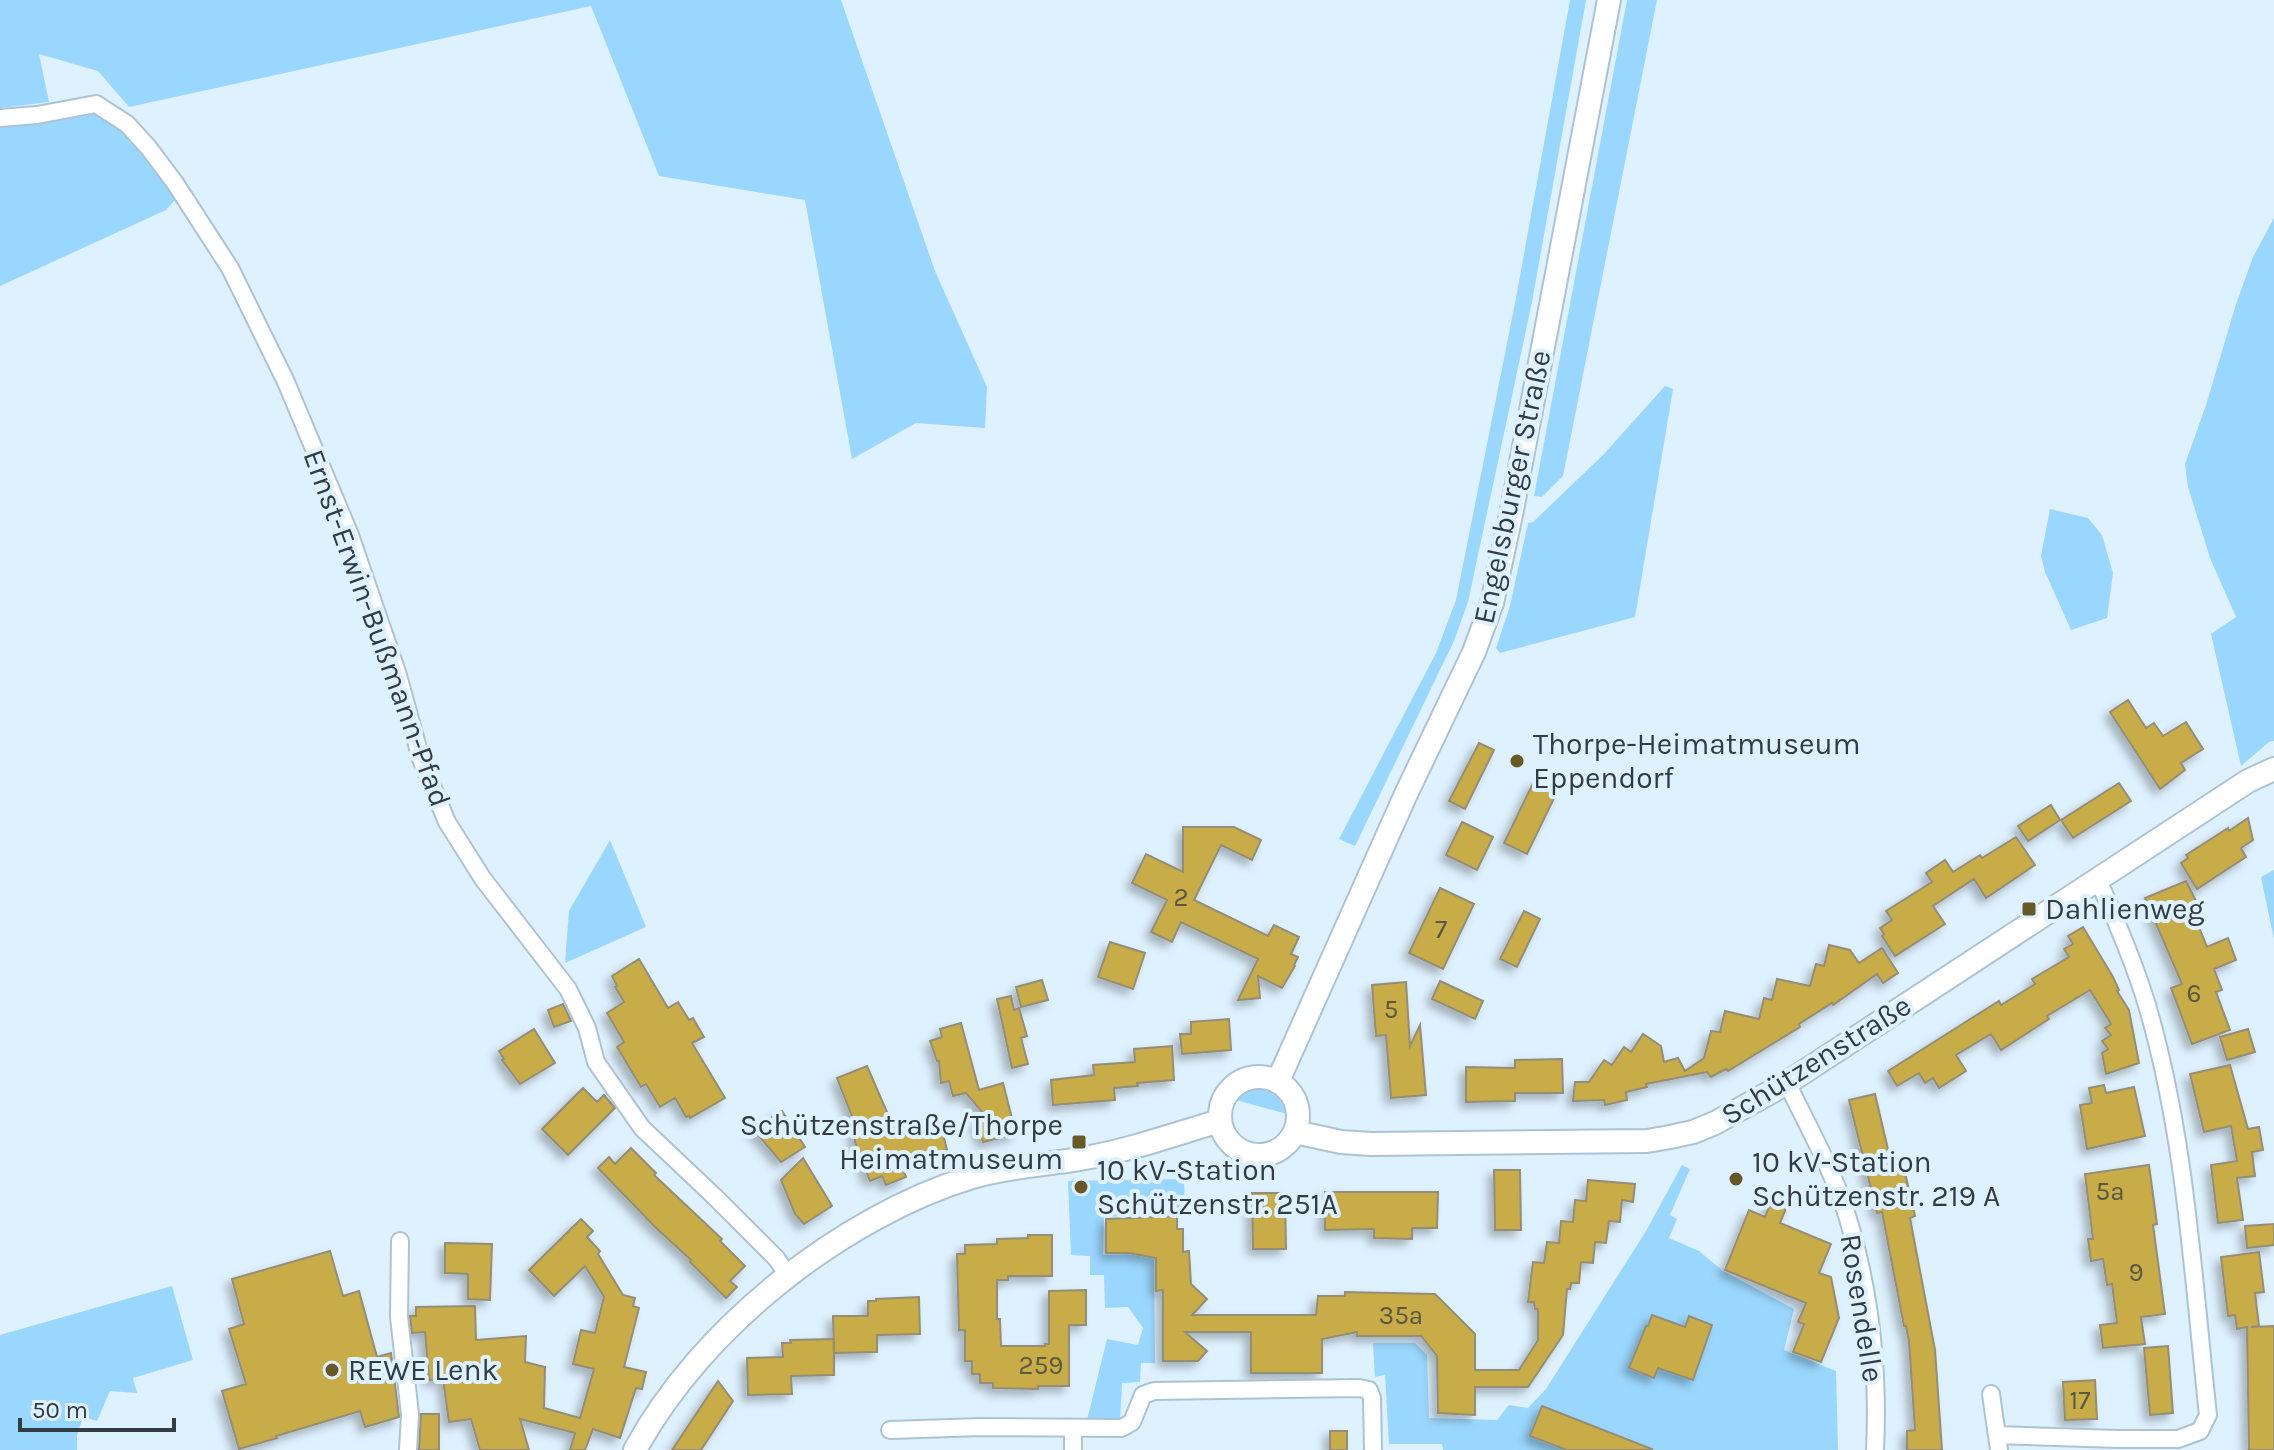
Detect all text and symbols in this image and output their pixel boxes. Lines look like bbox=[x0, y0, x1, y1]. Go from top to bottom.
street label: Engelsburger Straße bbox=[1465, 347, 1559, 627]
street label: Ernst-Erwin-Bußmann-Pfad bbox=[295, 444, 459, 812]
place label: Thorpe-Heimatmuseum Eppendorf bbox=[1533, 726, 1861, 796]
marker: Thorpe-Heimatmuseum Eppendorf bbox=[1508, 752, 1526, 770]
house number: 2 bbox=[1173, 882, 1189, 913]
place label: Dahlienweg bbox=[2045, 891, 2204, 927]
marker: Dahlienweg bbox=[2020, 900, 2038, 918]
house number: 7 bbox=[1435, 914, 1447, 945]
house number: 6 bbox=[2187, 978, 2201, 1009]
street label: Schützenstraße bbox=[1714, 987, 1918, 1133]
house number: 5 bbox=[1384, 994, 1398, 1025]
place label: Schützenstraße/Thorpe Heimatmuseum bbox=[740, 1107, 1063, 1177]
marker: Schützenstraße/Thorpe Heimatmuseum bbox=[1070, 1133, 1088, 1151]
place label: 10 kV-Station Schützenstr. 219 A bbox=[1752, 1144, 2000, 1214]
place label: 10 kV-Station Schützenstr. 251A bbox=[1097, 1152, 1338, 1222]
marker: 10 kV-Station Schützenstr. 219 A bbox=[1727, 1170, 1745, 1188]
house number: 5a bbox=[2096, 1176, 2125, 1207]
marker: 10 kV-Station Schützenstr. 251A bbox=[1072, 1178, 1090, 1196]
street label: Rosendelle bbox=[1833, 1231, 1891, 1385]
house number: 9 bbox=[2128, 1257, 2144, 1288]
house number: 35a bbox=[1379, 1300, 1423, 1331]
house number: 259 bbox=[1019, 1350, 1063, 1381]
place label: REWE Lenk bbox=[348, 1352, 498, 1388]
marker: REWE Lenk bbox=[323, 1361, 341, 1379]
scale bar bbox=[20, 1382, 174, 1432]
house number: 17 bbox=[2070, 1385, 2090, 1416]
text: 50 m bbox=[32, 1396, 88, 1424]

